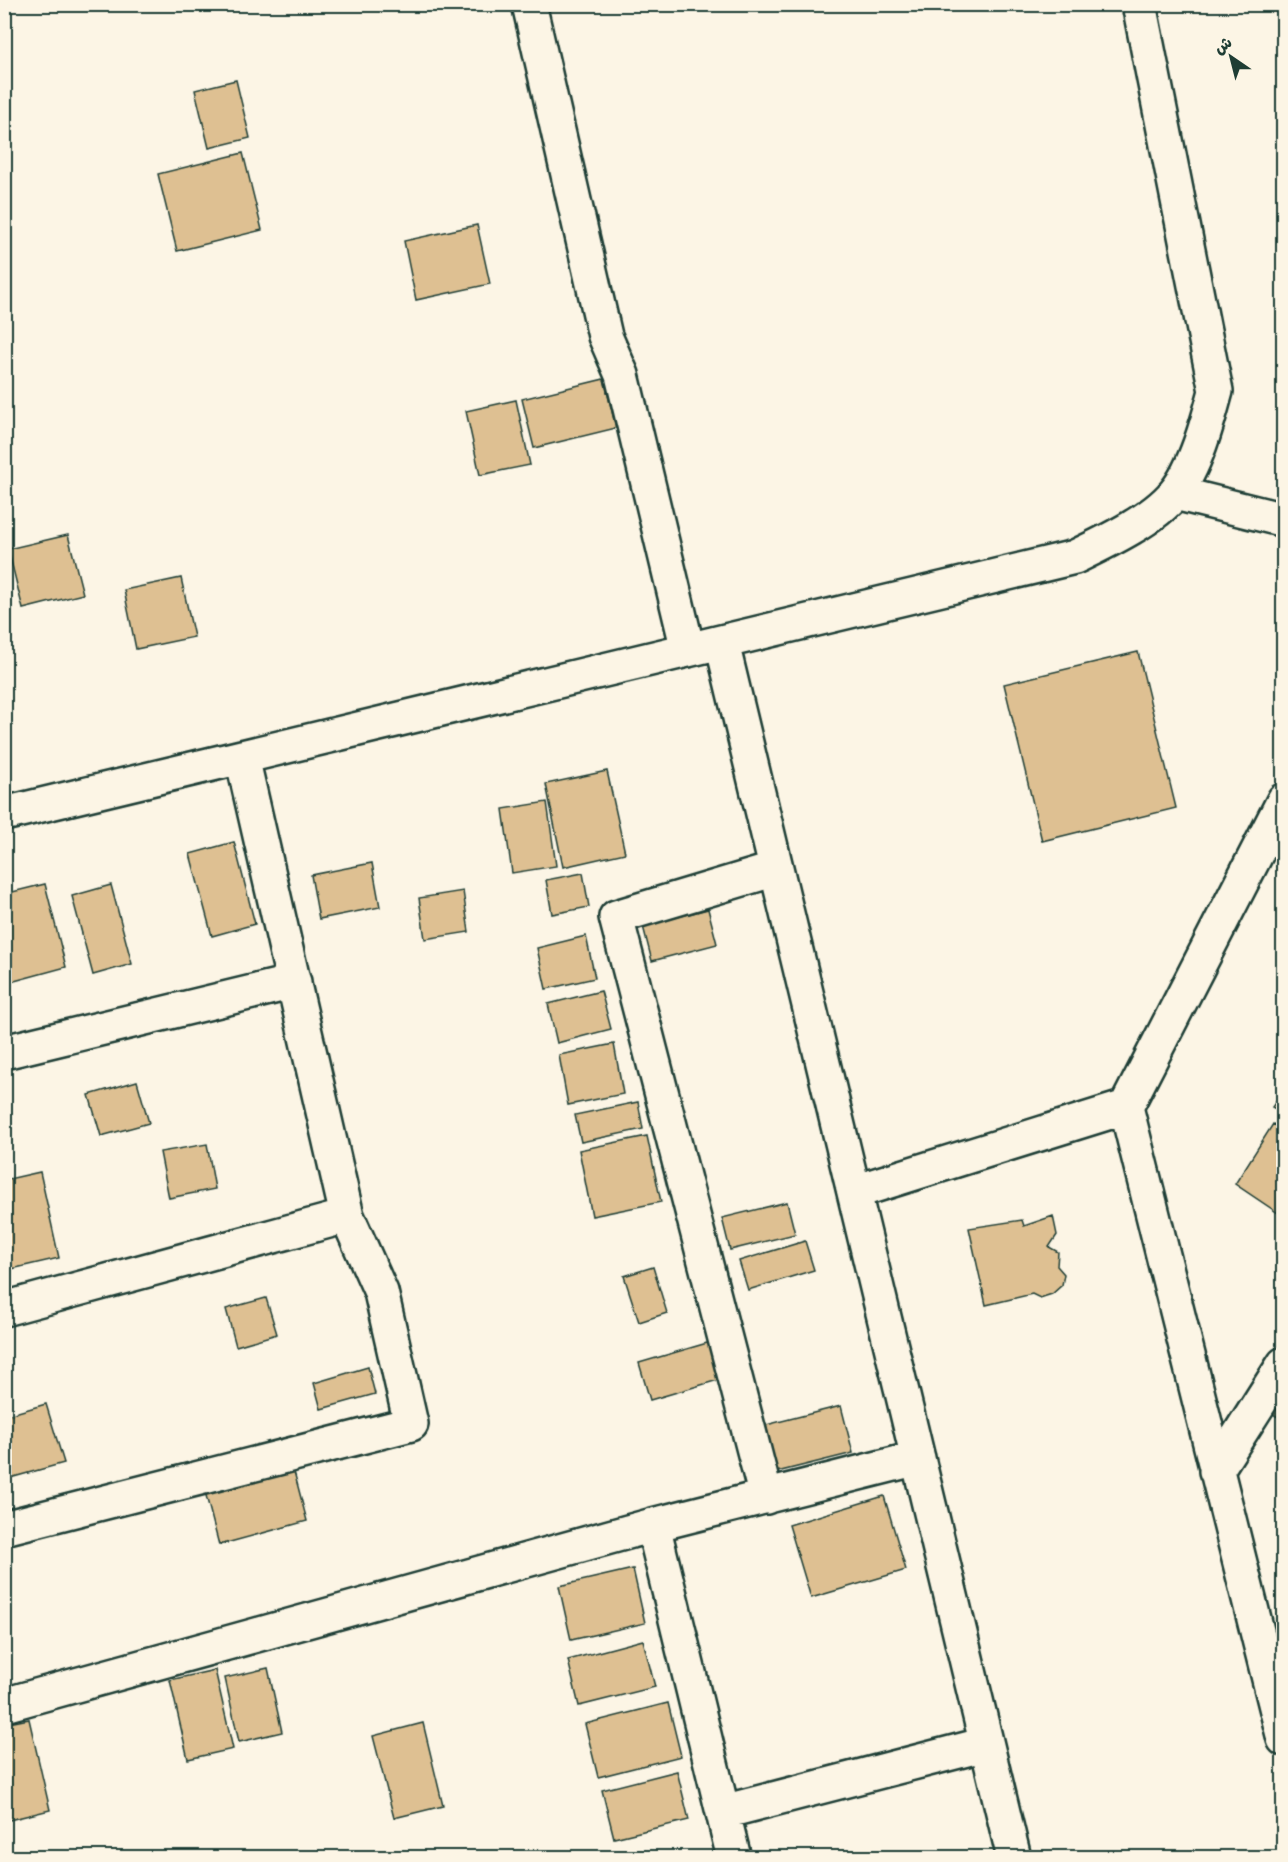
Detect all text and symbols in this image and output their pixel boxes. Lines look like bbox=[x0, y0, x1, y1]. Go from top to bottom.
north arrow bbox=[1201, 27, 1261, 87]
text: ش bbox=[1209, 31, 1235, 58]

